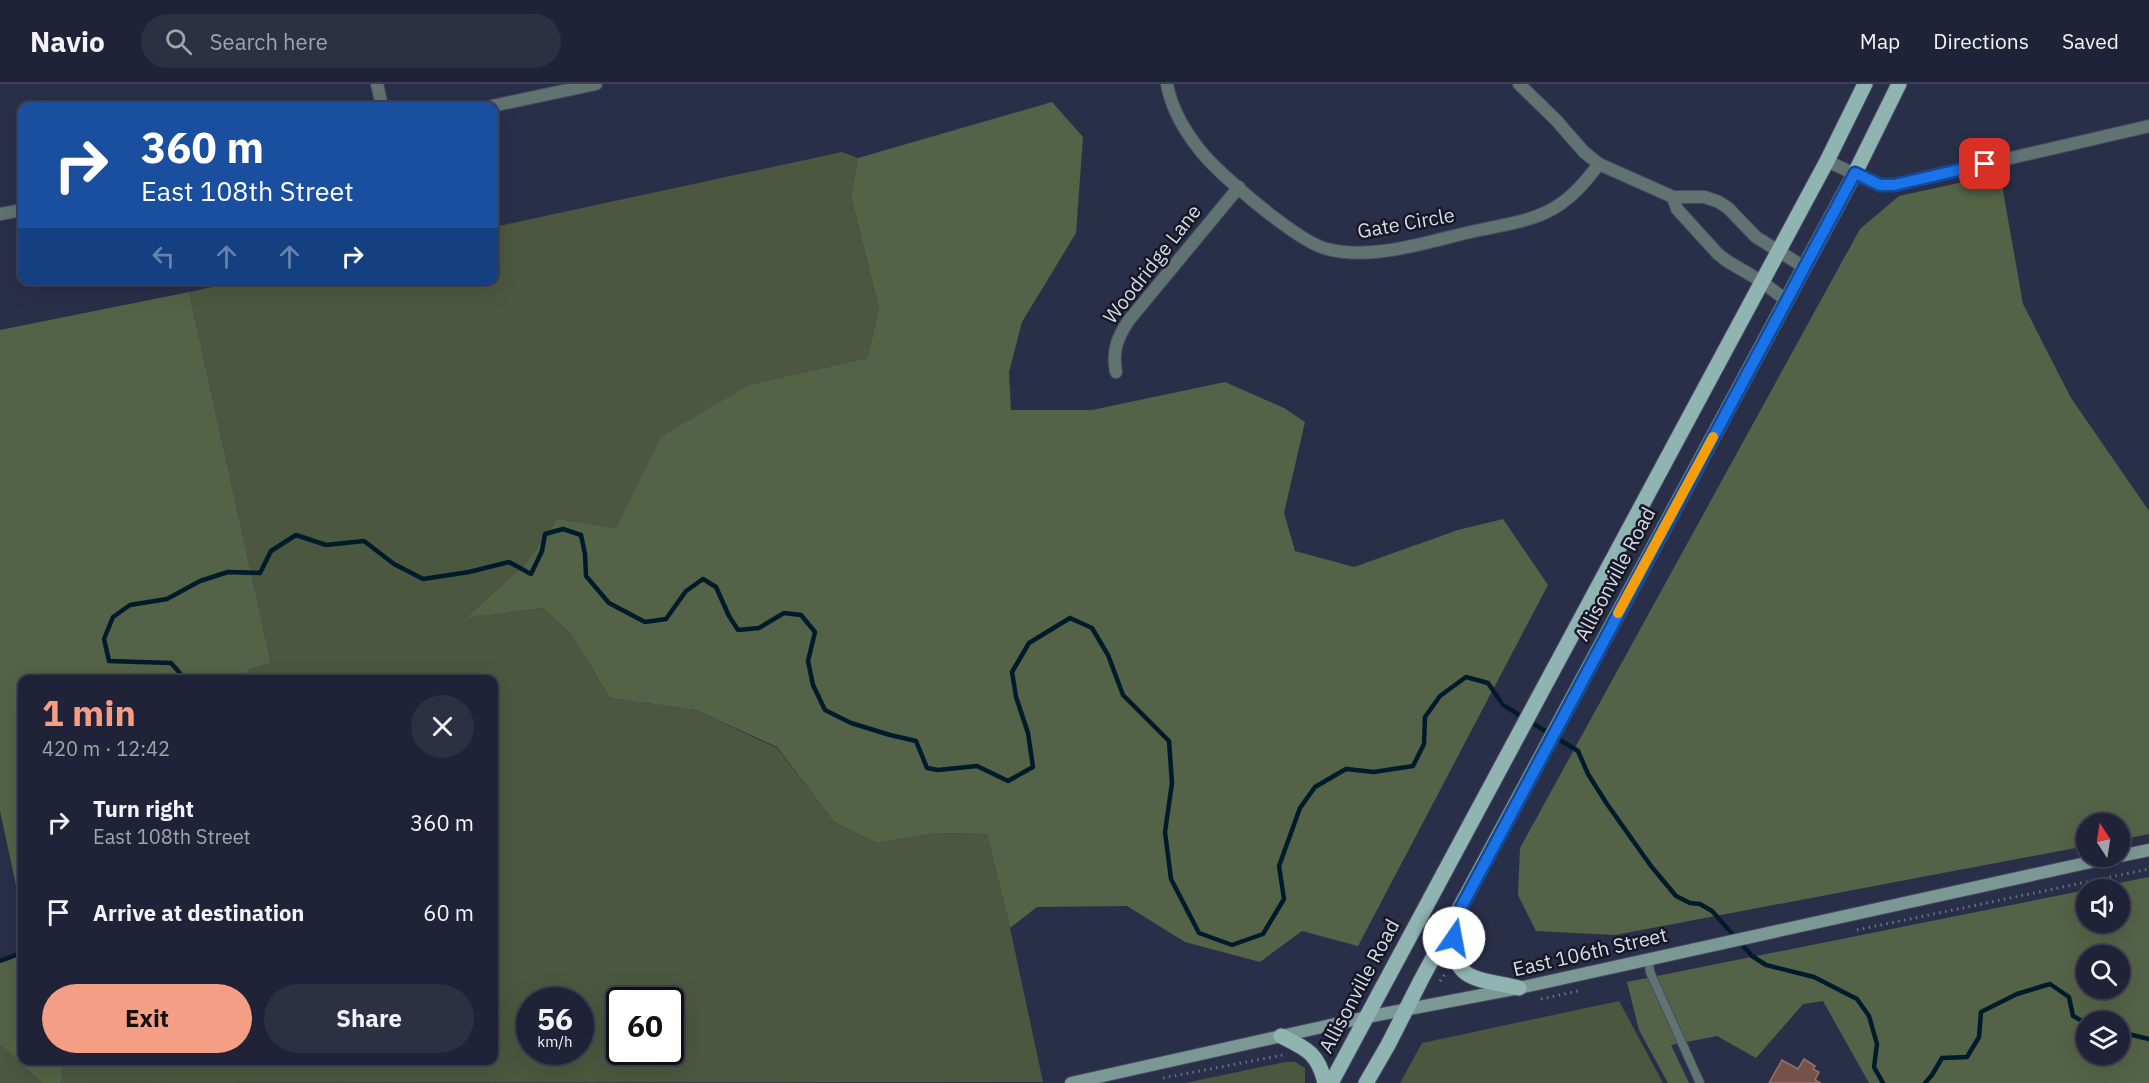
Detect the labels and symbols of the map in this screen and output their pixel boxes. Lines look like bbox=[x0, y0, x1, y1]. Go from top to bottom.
pin bbox=[1959, 138, 2010, 189]
street label: Woodridge Lane bbox=[1096, 198, 1207, 329]
street label: Gate Circle bbox=[1355, 201, 1457, 244]
street label: Allisonville Road bbox=[1568, 502, 1661, 645]
north arrow bbox=[2076, 813, 2130, 867]
position arrow bbox=[1422, 906, 1486, 970]
street label: Allisonville Road bbox=[1312, 914, 1405, 1057]
street label: East 106th Street bbox=[1510, 921, 1670, 982]
speed limit sign: 60 bbox=[606, 987, 684, 1065]

